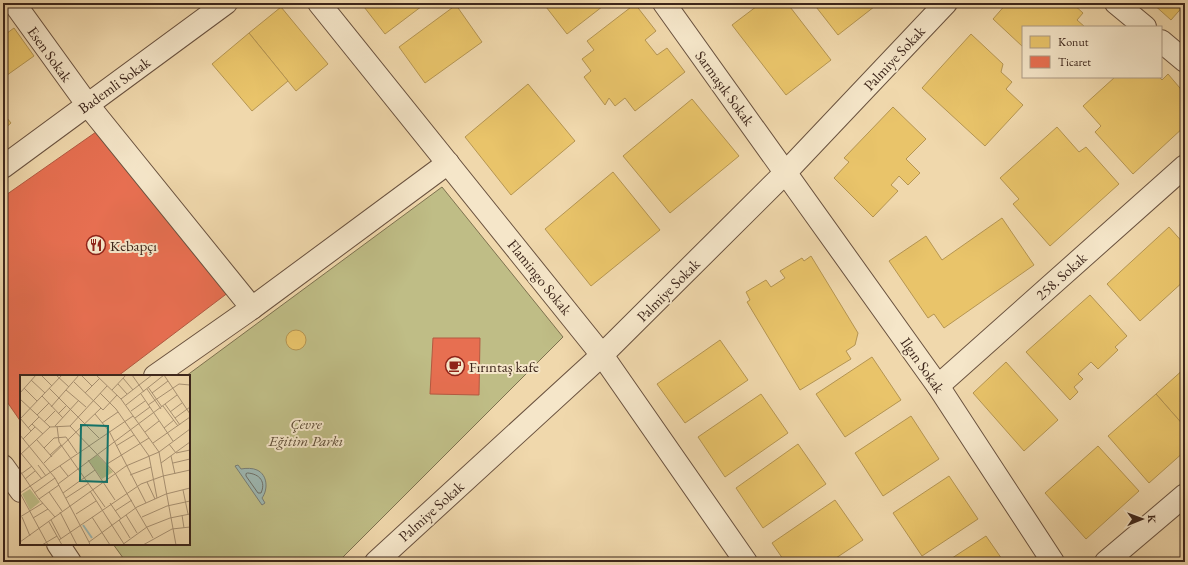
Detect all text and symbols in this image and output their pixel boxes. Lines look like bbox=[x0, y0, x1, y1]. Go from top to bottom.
street label: Palmiye Sokak bbox=[859, 21, 929, 94]
street label: Esen Sokak bbox=[23, 22, 77, 86]
legend bbox=[1022, 26, 1162, 78]
text: Konut bbox=[1058, 34, 1089, 50]
street label: Sarmaşık Sokak bbox=[691, 47, 759, 130]
street label: Bademli Sokak bbox=[74, 52, 155, 117]
text: Ticaret bbox=[1058, 54, 1091, 70]
restaurant icon: Kebapçı bbox=[85, 234, 107, 256]
street label: Flamingo Sokak bbox=[504, 235, 577, 319]
place label: Kebapçı bbox=[110, 236, 157, 255]
street label: 258. Sokak bbox=[1032, 247, 1091, 304]
street label: Palmiye Sokak bbox=[632, 254, 704, 326]
street label: Ilgın Sokak bbox=[897, 333, 950, 397]
cafe icon: Fırıntaş kafe bbox=[444, 355, 466, 377]
place label: Fırıntaş kafe bbox=[469, 357, 539, 376]
inset map bbox=[20, 375, 190, 545]
park label: Çevre Eğitim Parkı bbox=[268, 414, 343, 450]
street label: Palmiye Sokak bbox=[394, 476, 468, 545]
north arrow bbox=[1122, 499, 1162, 539]
text: K bbox=[1145, 515, 1159, 524]

